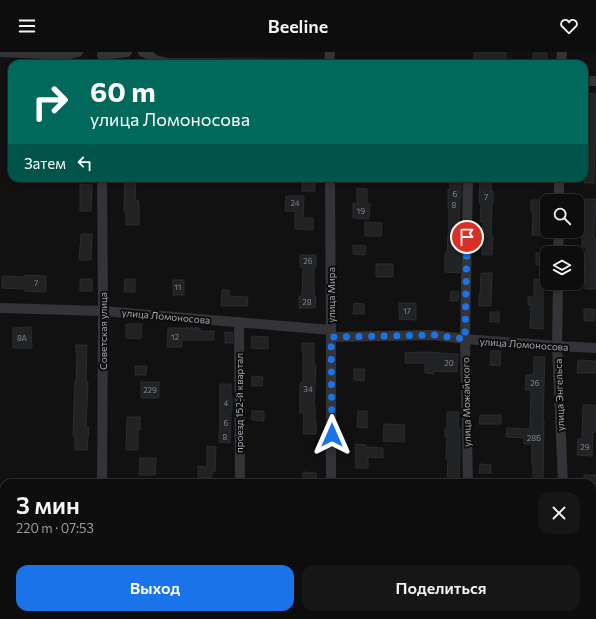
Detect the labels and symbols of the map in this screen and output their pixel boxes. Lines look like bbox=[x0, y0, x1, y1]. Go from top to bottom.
house number: 6 bbox=[453, 189, 458, 199]
house number: 7 bbox=[484, 192, 488, 202]
house number: 24 bbox=[290, 198, 300, 208]
house number: 8 bbox=[452, 200, 457, 210]
house number: 19 bbox=[357, 206, 365, 216]
pin bbox=[450, 220, 484, 254]
house number: 26 bbox=[303, 256, 313, 266]
street label: улица Мира bbox=[325, 267, 337, 323]
house number: 7 bbox=[34, 278, 38, 288]
house number: 11 bbox=[175, 282, 181, 292]
street label: Советская улица bbox=[97, 292, 109, 370]
house number: 28 bbox=[302, 297, 312, 307]
street label: улица Ломоносова bbox=[121, 306, 211, 326]
house number: 17 bbox=[403, 306, 411, 316]
house number: 12 bbox=[171, 332, 179, 342]
house number: 8А bbox=[17, 333, 28, 343]
street label: улица Ломоносова bbox=[479, 335, 569, 353]
street label: проезд 152-й квартал bbox=[233, 353, 245, 453]
street label: улица Можайского bbox=[459, 357, 473, 447]
house number: 20 bbox=[444, 358, 454, 368]
street label: улица Энгельса bbox=[552, 359, 566, 431]
house number: 26 bbox=[530, 378, 540, 388]
house number: 34 bbox=[303, 384, 313, 394]
house number: 229 bbox=[143, 385, 157, 395]
house number: 4 bbox=[224, 398, 229, 408]
position arrow bbox=[311, 414, 353, 456]
house number: 6 bbox=[224, 418, 229, 428]
house number: 8 bbox=[223, 432, 228, 442]
house number: 28Б bbox=[527, 433, 541, 443]
house number: 29 bbox=[580, 442, 590, 452]

